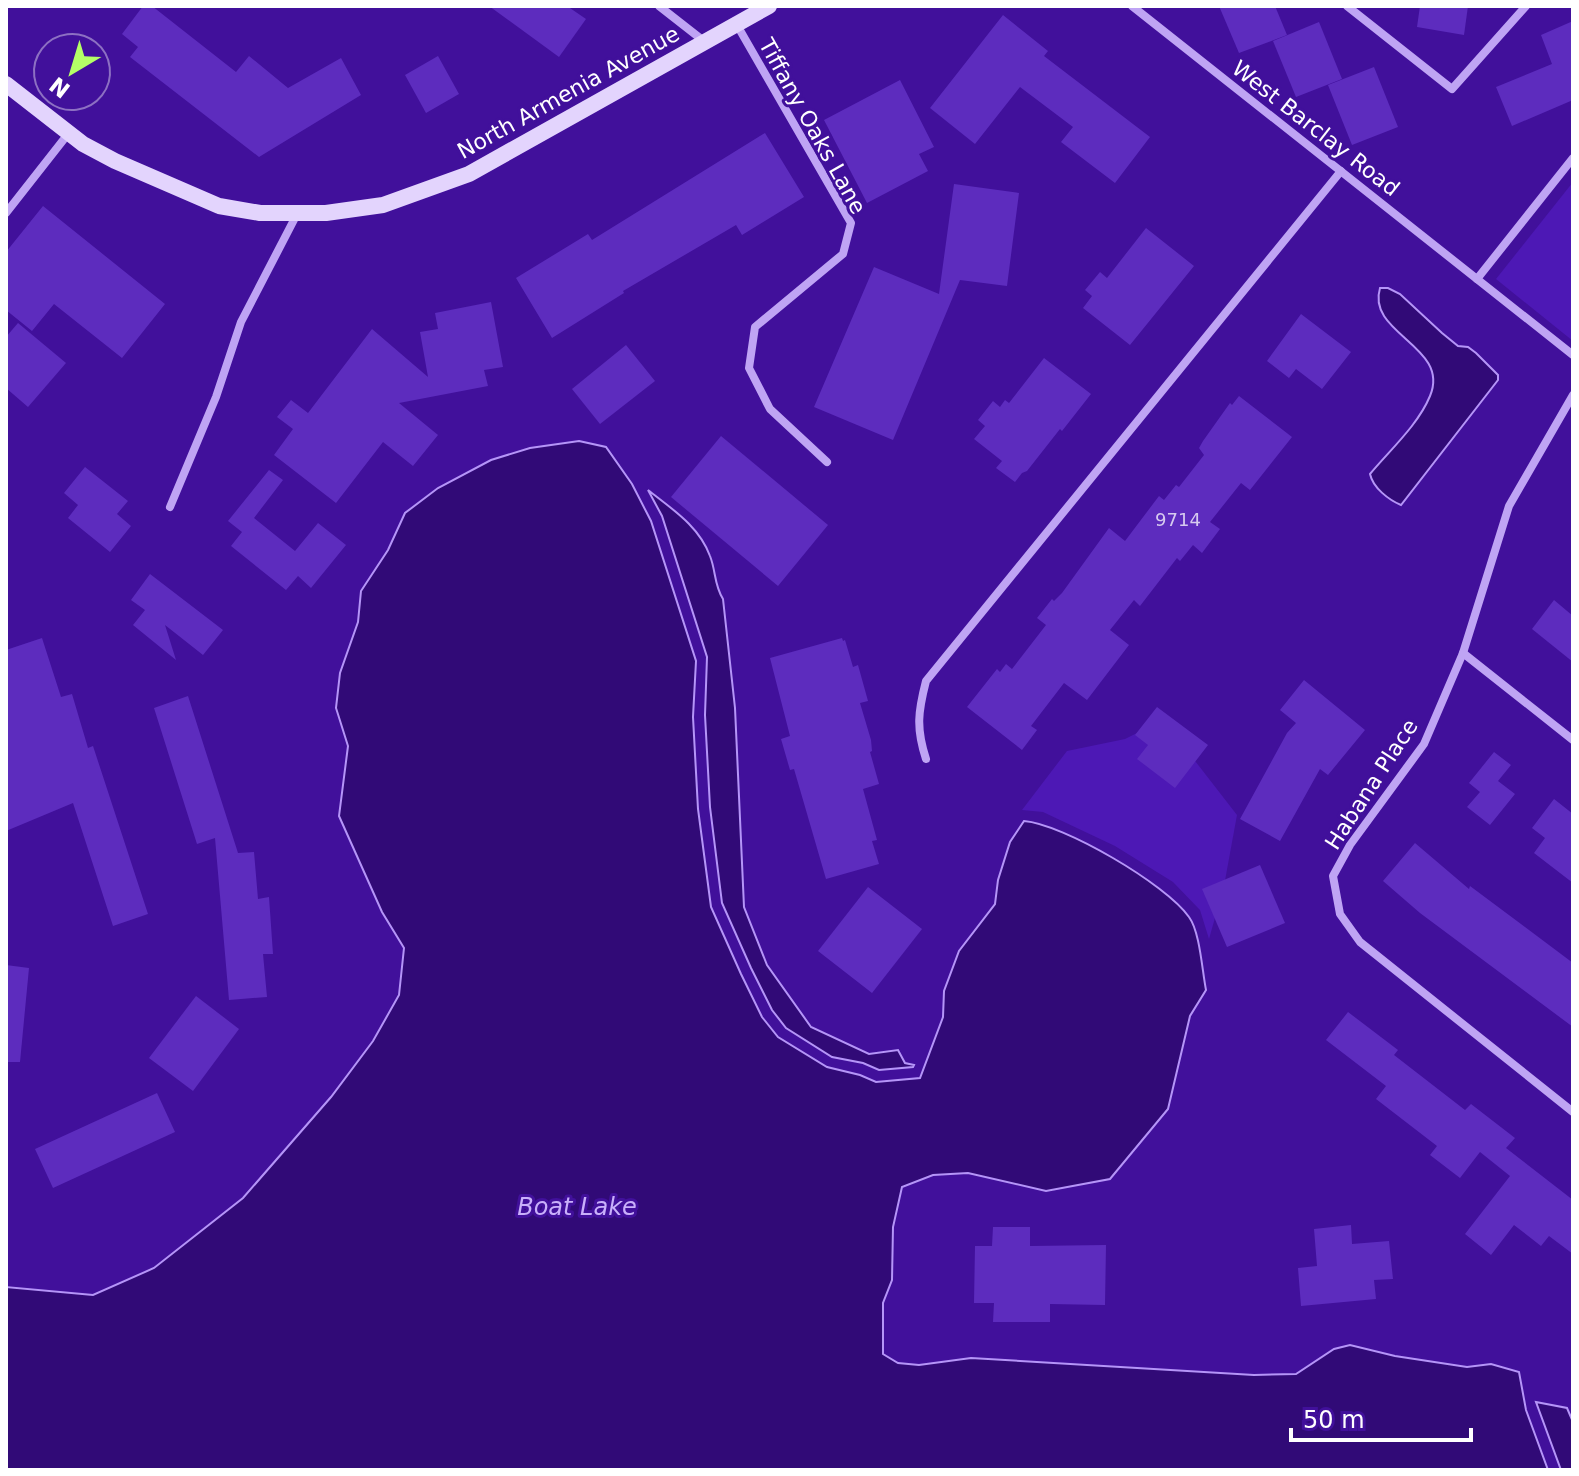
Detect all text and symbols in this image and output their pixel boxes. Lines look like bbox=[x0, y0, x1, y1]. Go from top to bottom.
street label: North Armenia Avenue bbox=[453, 21, 683, 164]
north arrow bbox=[32, 32, 112, 112]
street label: Tiffany Oaks Lane bbox=[753, 33, 871, 218]
street label: West Barclay Road bbox=[1227, 55, 1404, 201]
text: N bbox=[45, 72, 75, 103]
house number: 9714 bbox=[1155, 509, 1201, 530]
street label: Habana Place bbox=[1320, 714, 1423, 854]
water label: Boat Lake bbox=[517, 1193, 637, 1221]
scale bar bbox=[1291, 1392, 1471, 1442]
text: 50 m bbox=[1303, 1406, 1365, 1434]

